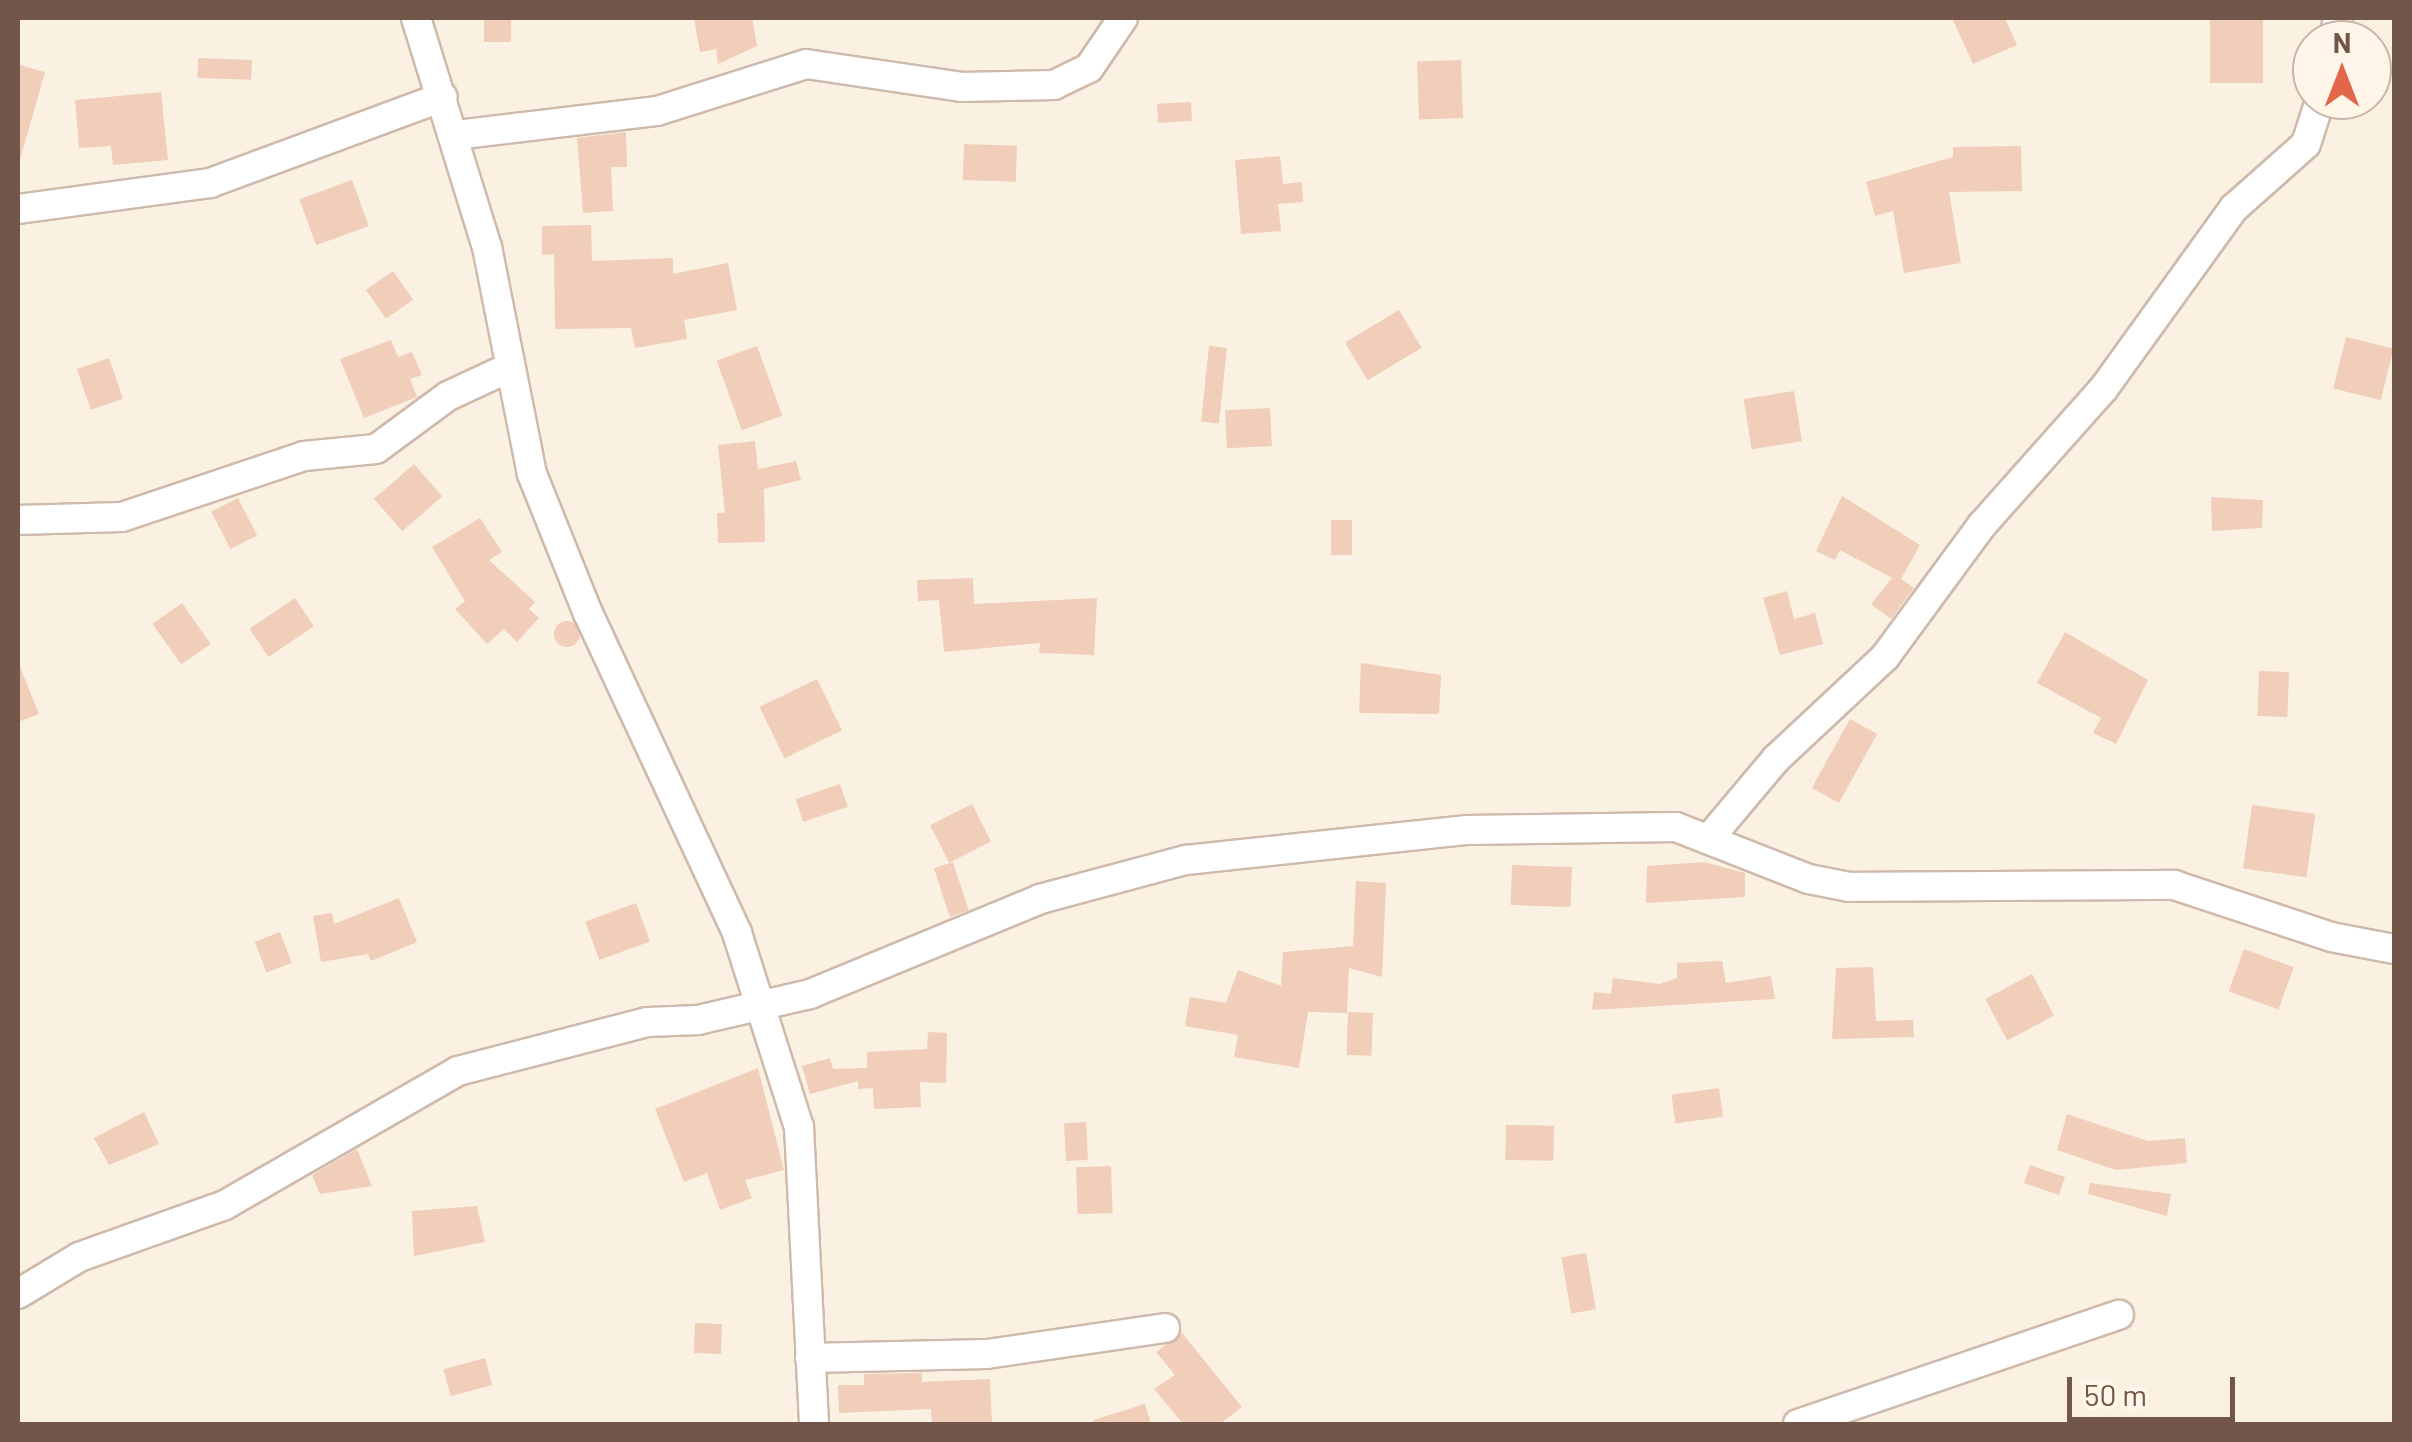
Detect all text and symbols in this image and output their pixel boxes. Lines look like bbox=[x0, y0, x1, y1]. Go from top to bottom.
north arrow bbox=[2292, 20, 2392, 120]
text: N bbox=[2333, 25, 2351, 59]
scale bar bbox=[2072, 1357, 2240, 1419]
text: 50 m bbox=[2084, 1376, 2147, 1412]

